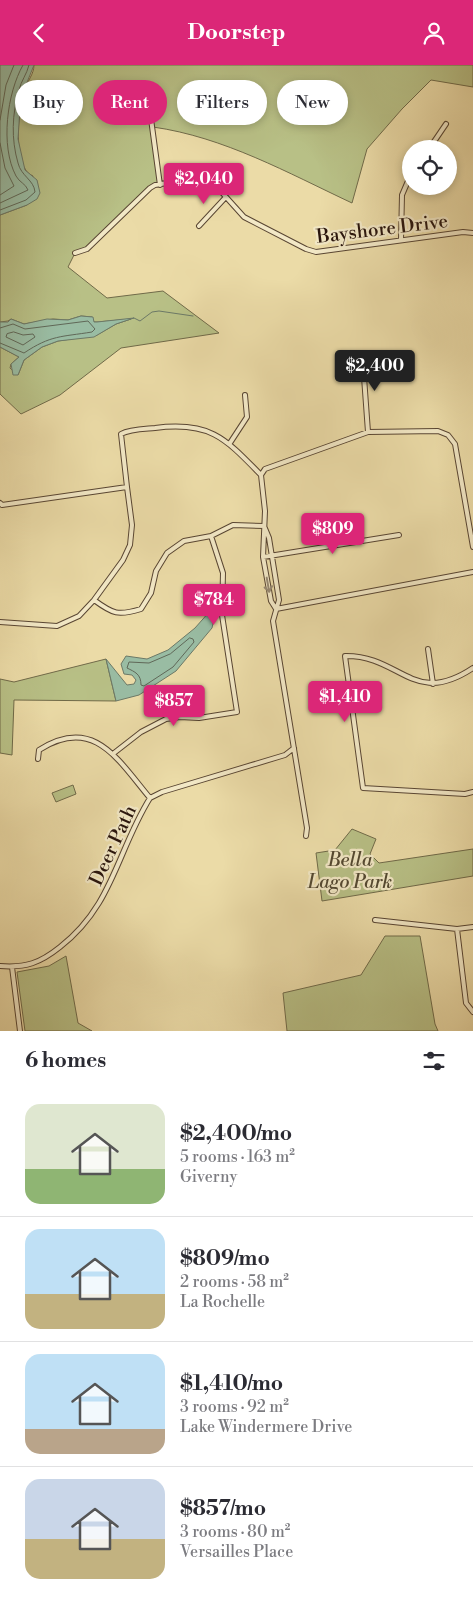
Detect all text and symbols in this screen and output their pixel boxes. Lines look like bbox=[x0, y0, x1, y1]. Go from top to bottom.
icon: back bbox=[25, 19, 53, 47]
text: Doorstep bbox=[188, 19, 285, 46]
icon: person bbox=[420, 19, 448, 47]
chip: Buy bbox=[15, 80, 83, 125]
chip: Rent bbox=[93, 80, 167, 125]
chip: Filters bbox=[177, 80, 267, 125]
chip: New bbox=[277, 80, 348, 125]
map controls bbox=[402, 140, 457, 195]
button: locate bbox=[402, 140, 457, 195]
pin: $2,040 bbox=[163, 163, 245, 205]
text: $2,040 bbox=[175, 169, 233, 189]
street label: Bayshore Drive bbox=[314, 209, 449, 249]
pin: $2,400 bbox=[334, 349, 416, 392]
text: $2,400 bbox=[346, 356, 404, 376]
pin: $809 bbox=[303, 513, 363, 555]
text: $809 bbox=[312, 519, 354, 539]
one-way arrow bbox=[264, 577, 274, 593]
pin: $784 bbox=[184, 583, 244, 626]
text: $784 bbox=[194, 590, 234, 610]
pin: $1,410 bbox=[304, 681, 386, 723]
pin: $857 bbox=[144, 685, 204, 727]
text: $1,410 bbox=[319, 687, 371, 707]
text: $857 bbox=[155, 691, 193, 711]
street label: Deer Path bbox=[84, 801, 142, 889]
park label: Bella Lago Park bbox=[307, 848, 392, 894]
icon: filters bbox=[420, 1047, 448, 1075]
text: 6 homes bbox=[25, 1048, 106, 1074]
text: $2,400/mo bbox=[180, 1121, 292, 1147]
icon: home bbox=[65, 1124, 125, 1184]
text: 5 rooms · 163 m² bbox=[180, 1147, 295, 1167]
text: Giverny bbox=[180, 1167, 237, 1187]
text: $809/mo bbox=[180, 1246, 270, 1272]
icon: home bbox=[65, 1249, 125, 1309]
text: 2 rooms · 58 m² bbox=[180, 1272, 289, 1292]
text: La Rochelle bbox=[180, 1292, 265, 1312]
text: $1,410/mo bbox=[180, 1371, 283, 1397]
icon: home bbox=[65, 1374, 125, 1434]
text: 3 rooms · 92 m² bbox=[180, 1397, 289, 1417]
text: Lake Windermere Drive bbox=[180, 1417, 352, 1437]
text: $857/mo bbox=[180, 1496, 266, 1522]
icon: home bbox=[65, 1499, 125, 1559]
text: 3 rooms · 80 m² bbox=[180, 1522, 290, 1542]
text: Versailles Place bbox=[180, 1542, 293, 1562]

